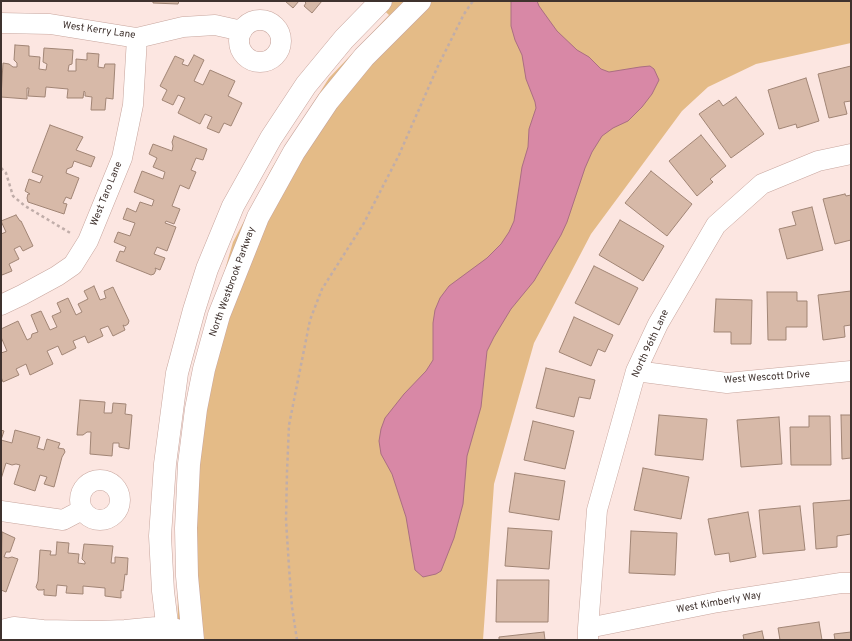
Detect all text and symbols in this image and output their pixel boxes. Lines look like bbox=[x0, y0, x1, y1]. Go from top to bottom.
street label: West Kerry Lane bbox=[62, 20, 136, 42]
street label: West Taro Lane bbox=[89, 160, 125, 228]
street label: North Westbrook Parkway bbox=[208, 225, 258, 339]
street label: North 96th Lane bbox=[630, 308, 672, 380]
street label: West Wescott Drive bbox=[724, 369, 810, 387]
street label: West Kimberly Way bbox=[676, 590, 762, 616]

